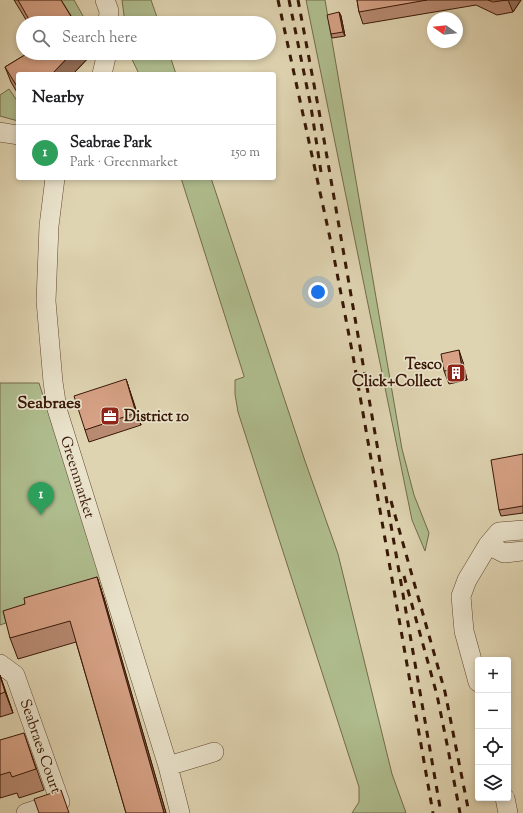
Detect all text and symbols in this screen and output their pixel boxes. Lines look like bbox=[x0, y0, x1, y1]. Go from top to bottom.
north arrow bbox=[427, 12, 463, 48]
search box bbox=[16, 16, 276, 60]
icon: search bbox=[30, 27, 52, 49]
text: Search here bbox=[62, 28, 137, 49]
text: Nearby bbox=[32, 86, 84, 110]
text: Seabrae Park bbox=[70, 133, 152, 154]
text: 1 bbox=[43, 144, 47, 162]
text: 150 m bbox=[231, 144, 260, 162]
text: Park · Greenmarket bbox=[70, 154, 178, 172]
your location bbox=[308, 282, 328, 302]
place label: Tesco Click+Collect bbox=[352, 355, 443, 393]
building icon: Tesco Click+Collect bbox=[445, 362, 467, 384]
district label: Seabraes bbox=[17, 392, 81, 416]
office icon: District 10 bbox=[99, 405, 121, 427]
place label: District 10 bbox=[124, 407, 189, 428]
street label: Greenmarket bbox=[54, 434, 99, 521]
pin: 1 bbox=[28, 482, 54, 515]
map controls bbox=[475, 657, 511, 801]
button: + bbox=[475, 657, 511, 693]
button: − bbox=[475, 693, 511, 729]
street label: Seabraes Court bbox=[14, 696, 66, 797]
button: locate bbox=[475, 729, 511, 765]
button: layers bbox=[475, 765, 511, 801]

